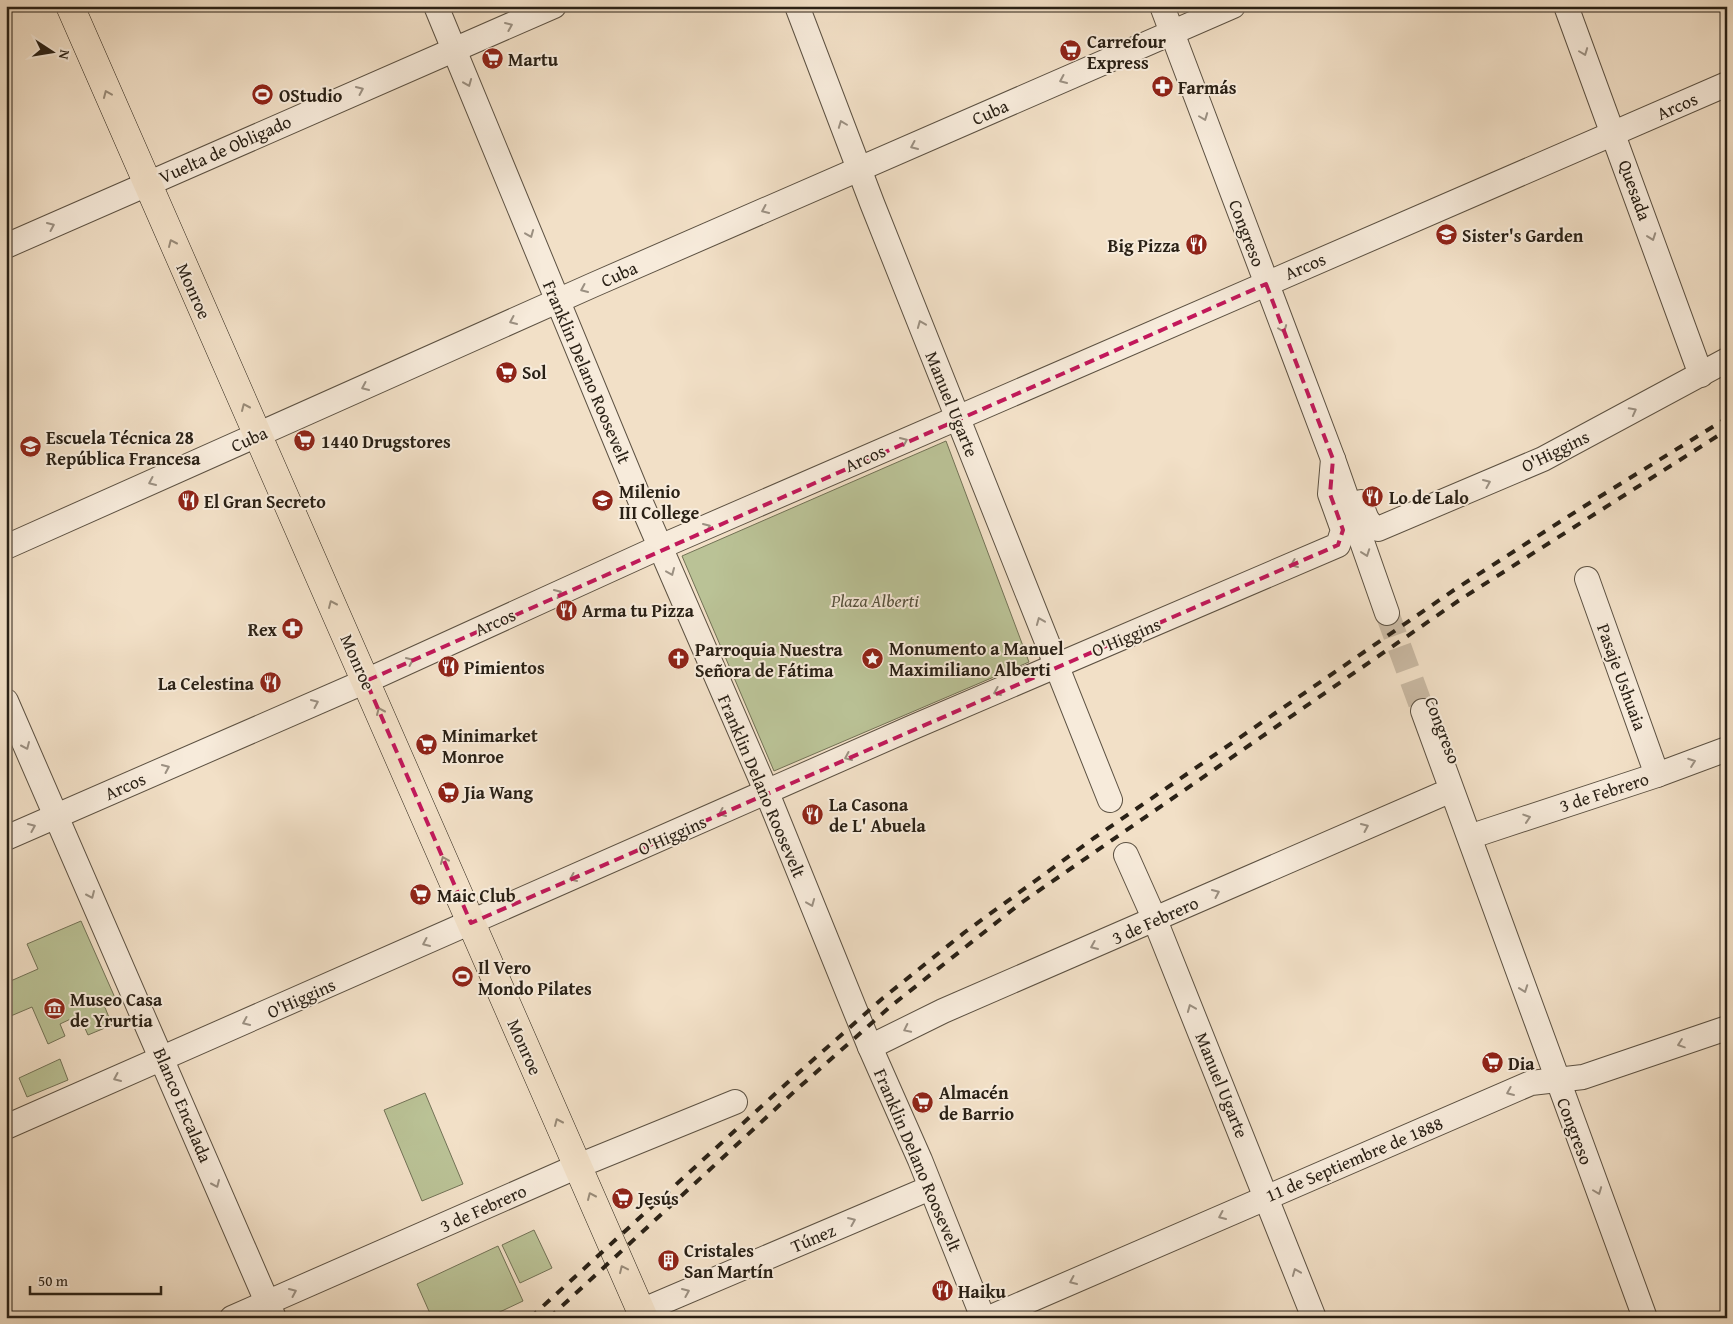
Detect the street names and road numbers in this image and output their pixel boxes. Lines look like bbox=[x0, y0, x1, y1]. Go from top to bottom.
street label: Arcos bbox=[1652, 85, 1702, 127]
street label: Cuba bbox=[967, 92, 1013, 132]
street label: Vuelta de Obligado bbox=[154, 108, 296, 190]
street label: Quesada bbox=[1612, 156, 1659, 225]
street label: Congreso bbox=[1222, 196, 1272, 270]
street label: Arcos bbox=[1280, 245, 1330, 287]
street label: Cuba bbox=[596, 254, 642, 294]
street label: Monroe bbox=[170, 259, 218, 323]
street label: Franklin Delano Roosevelt bbox=[536, 276, 638, 468]
street label: Manuel Ugarte bbox=[918, 347, 986, 461]
street label: Cuba bbox=[226, 419, 272, 459]
street label: O'Higgins bbox=[1516, 423, 1594, 479]
street label: Arcos bbox=[840, 437, 890, 479]
street label: Arcos bbox=[470, 601, 520, 643]
street label: O'Higgins bbox=[1087, 610, 1165, 664]
street label: Pasaje Ushuaia bbox=[1590, 620, 1654, 735]
street label: Monroe bbox=[334, 630, 382, 694]
street label: Franklin Delano Roosevelt bbox=[711, 690, 813, 882]
street label: Congreso bbox=[1418, 693, 1468, 767]
street label: Arcos bbox=[100, 765, 150, 807]
street label: 3 de Febrero bbox=[1556, 765, 1652, 819]
street label: O'Higgins bbox=[633, 808, 711, 862]
street label: 3 de Febrero bbox=[1107, 889, 1203, 951]
street label: O'Higgins bbox=[262, 971, 340, 1025]
street label: Monroe bbox=[501, 1015, 549, 1079]
street label: Manuel Ugarte bbox=[1188, 1028, 1256, 1142]
street label: Blanco Encalada bbox=[147, 1043, 220, 1167]
street label: Franklin Delano Roosevelt bbox=[867, 1064, 969, 1256]
street label: Congreso bbox=[1550, 1094, 1600, 1168]
street label: 11 de Septiembre de 1888 bbox=[1261, 1109, 1447, 1209]
street label: 3 de Febrero bbox=[435, 1177, 531, 1239]
street label: Túnez bbox=[786, 1216, 840, 1259]

